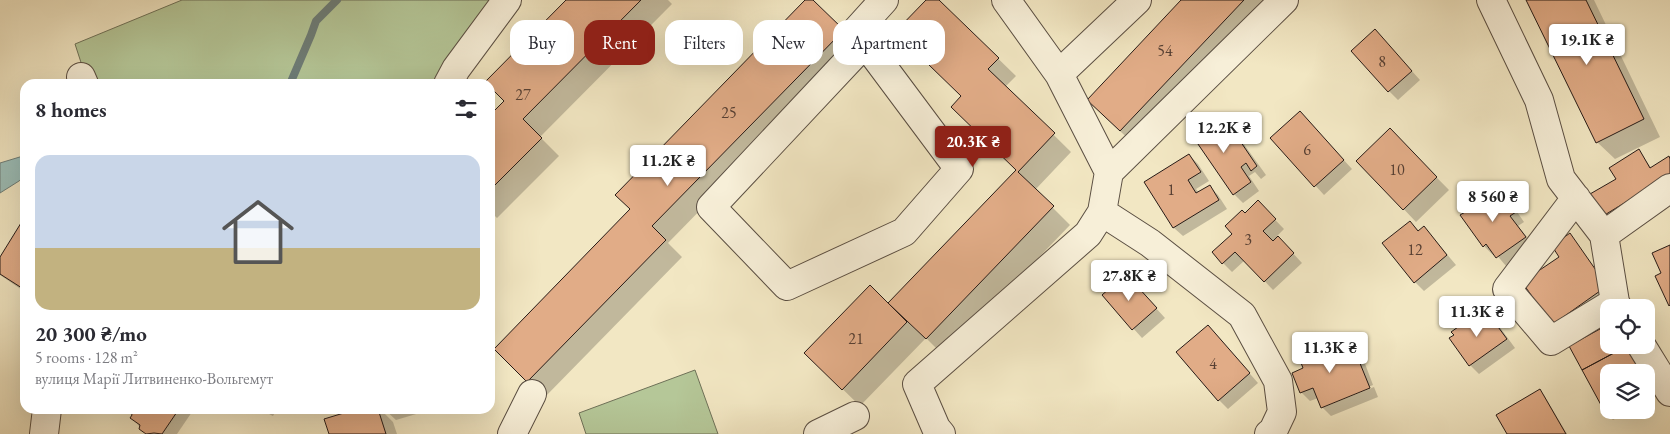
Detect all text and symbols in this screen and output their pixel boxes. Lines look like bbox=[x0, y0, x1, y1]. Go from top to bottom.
chip: Buy bbox=[510, 20, 574, 65]
chip: Rent bbox=[584, 20, 655, 65]
chip: Filters bbox=[665, 20, 743, 65]
chip: New bbox=[753, 20, 823, 65]
chip: Apartment bbox=[833, 20, 945, 65]
pin: 19.1K ₴ bbox=[1541, 23, 1633, 66]
text: 19.1K ₴ bbox=[1560, 29, 1614, 50]
house number: 54 bbox=[1157, 40, 1173, 61]
house number: 8 bbox=[1378, 51, 1386, 72]
house number: 27 bbox=[515, 84, 531, 105]
icon: filters bbox=[452, 95, 480, 123]
text: 8 homes bbox=[35, 96, 107, 123]
house number: 25 bbox=[721, 102, 737, 123]
pin: 12.2K ₴ bbox=[1178, 112, 1270, 154]
text: 12.2K ₴ bbox=[1197, 117, 1251, 138]
pin: 20.3K ₴ bbox=[927, 126, 1019, 168]
text: 20.3K ₴ bbox=[946, 131, 1000, 152]
house number: 6 bbox=[1303, 139, 1311, 160]
pin: 11.2K ₴ bbox=[622, 144, 714, 187]
text: 11.2K ₴ bbox=[641, 150, 695, 171]
house number: 10 bbox=[1389, 159, 1405, 180]
house number: 1 bbox=[1167, 179, 1175, 200]
pin: 8 560 ₴ bbox=[1447, 180, 1539, 223]
text: 8 560 ₴ bbox=[1468, 186, 1518, 207]
icon: home bbox=[213, 187, 303, 277]
house number: 3 bbox=[1244, 229, 1252, 250]
house number: 12 bbox=[1407, 239, 1423, 260]
pin: 27.8K ₴ bbox=[1083, 260, 1175, 302]
text: 27.8K ₴ bbox=[1102, 265, 1156, 286]
pin: 11.3K ₴ bbox=[1431, 296, 1523, 338]
map controls bbox=[1600, 299, 1655, 419]
button: locate bbox=[1600, 299, 1655, 354]
text: 11.3K ₴ bbox=[1450, 301, 1504, 322]
text: 20 300 ₴/mo bbox=[35, 320, 147, 347]
house number: 21 bbox=[848, 328, 864, 349]
pin: 11.3K ₴ bbox=[1284, 332, 1376, 374]
text: 11.3K ₴ bbox=[1303, 337, 1357, 358]
text: 5 rooms · 128 m² bbox=[35, 347, 138, 368]
house number: 4 bbox=[1209, 353, 1217, 374]
button: layers bbox=[1600, 364, 1655, 419]
text: вулиця Марії Литвиненко-Вольгемут bbox=[35, 368, 273, 389]

